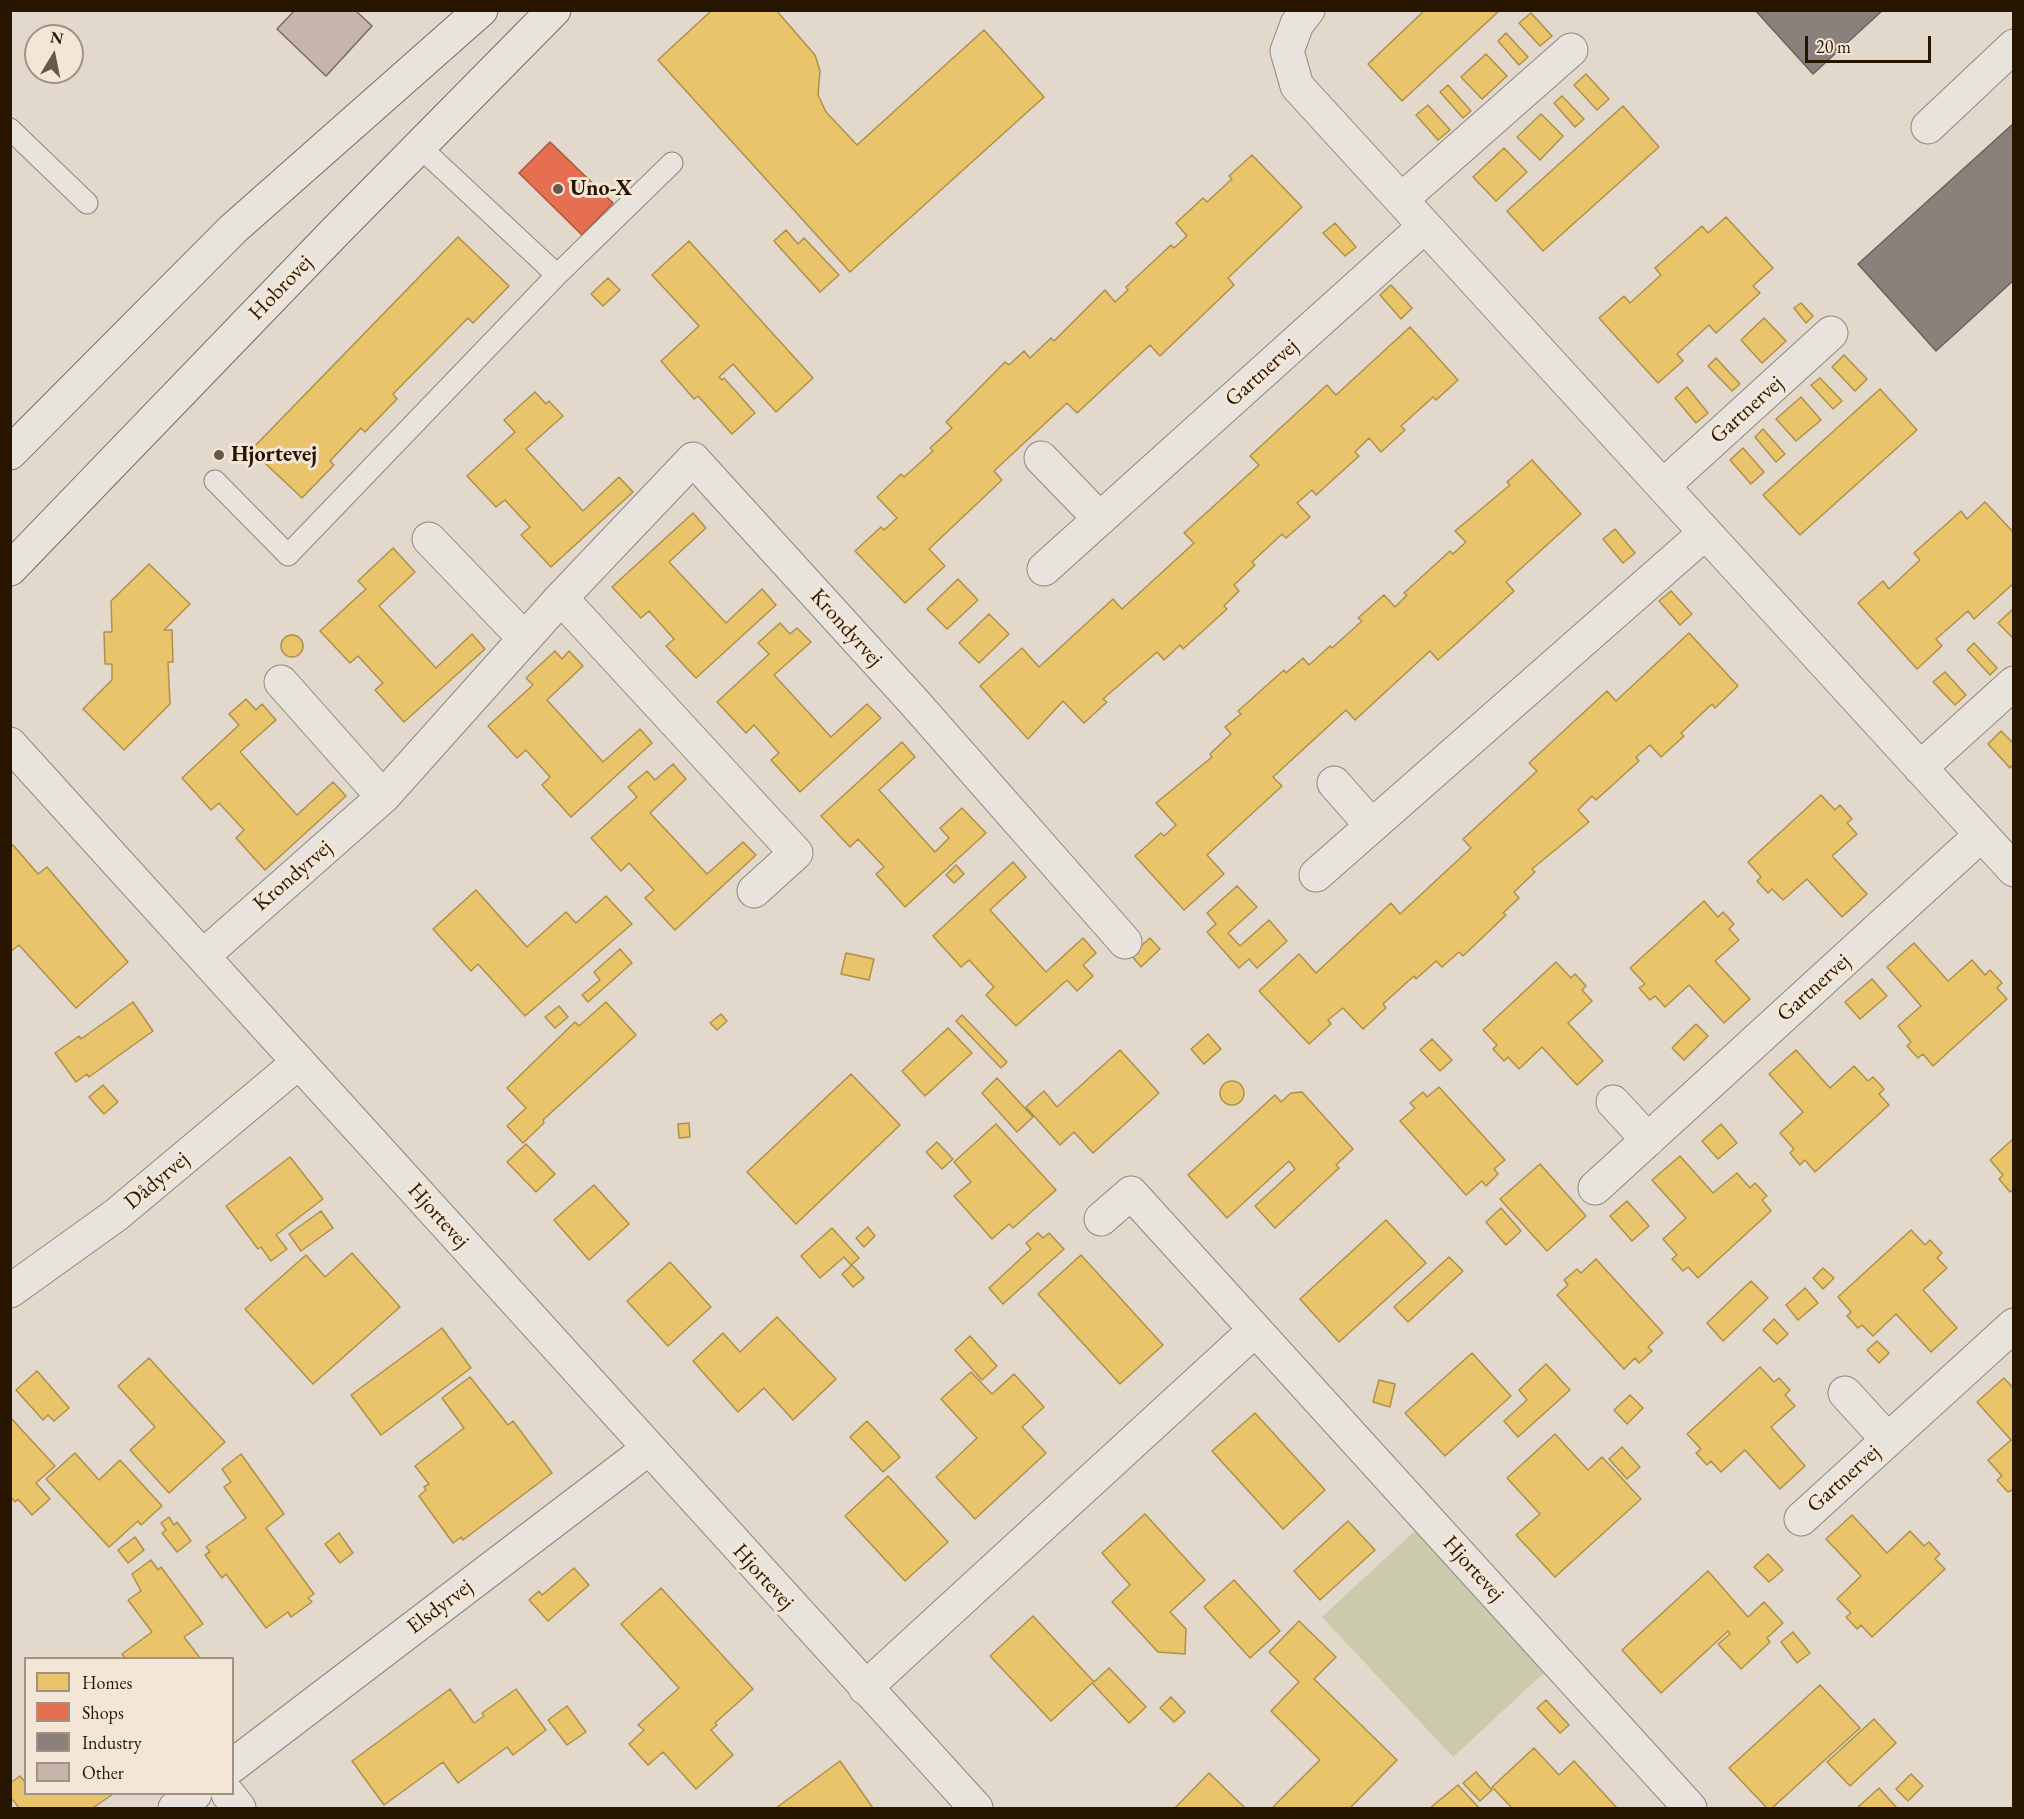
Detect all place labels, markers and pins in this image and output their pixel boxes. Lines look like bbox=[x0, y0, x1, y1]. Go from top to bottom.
place label: Uno-X bbox=[570, 176, 632, 202]
marker: Uno-X bbox=[551, 182, 565, 196]
place label: Hjortevej bbox=[231, 442, 317, 468]
marker: Hjortevej bbox=[212, 448, 226, 462]

